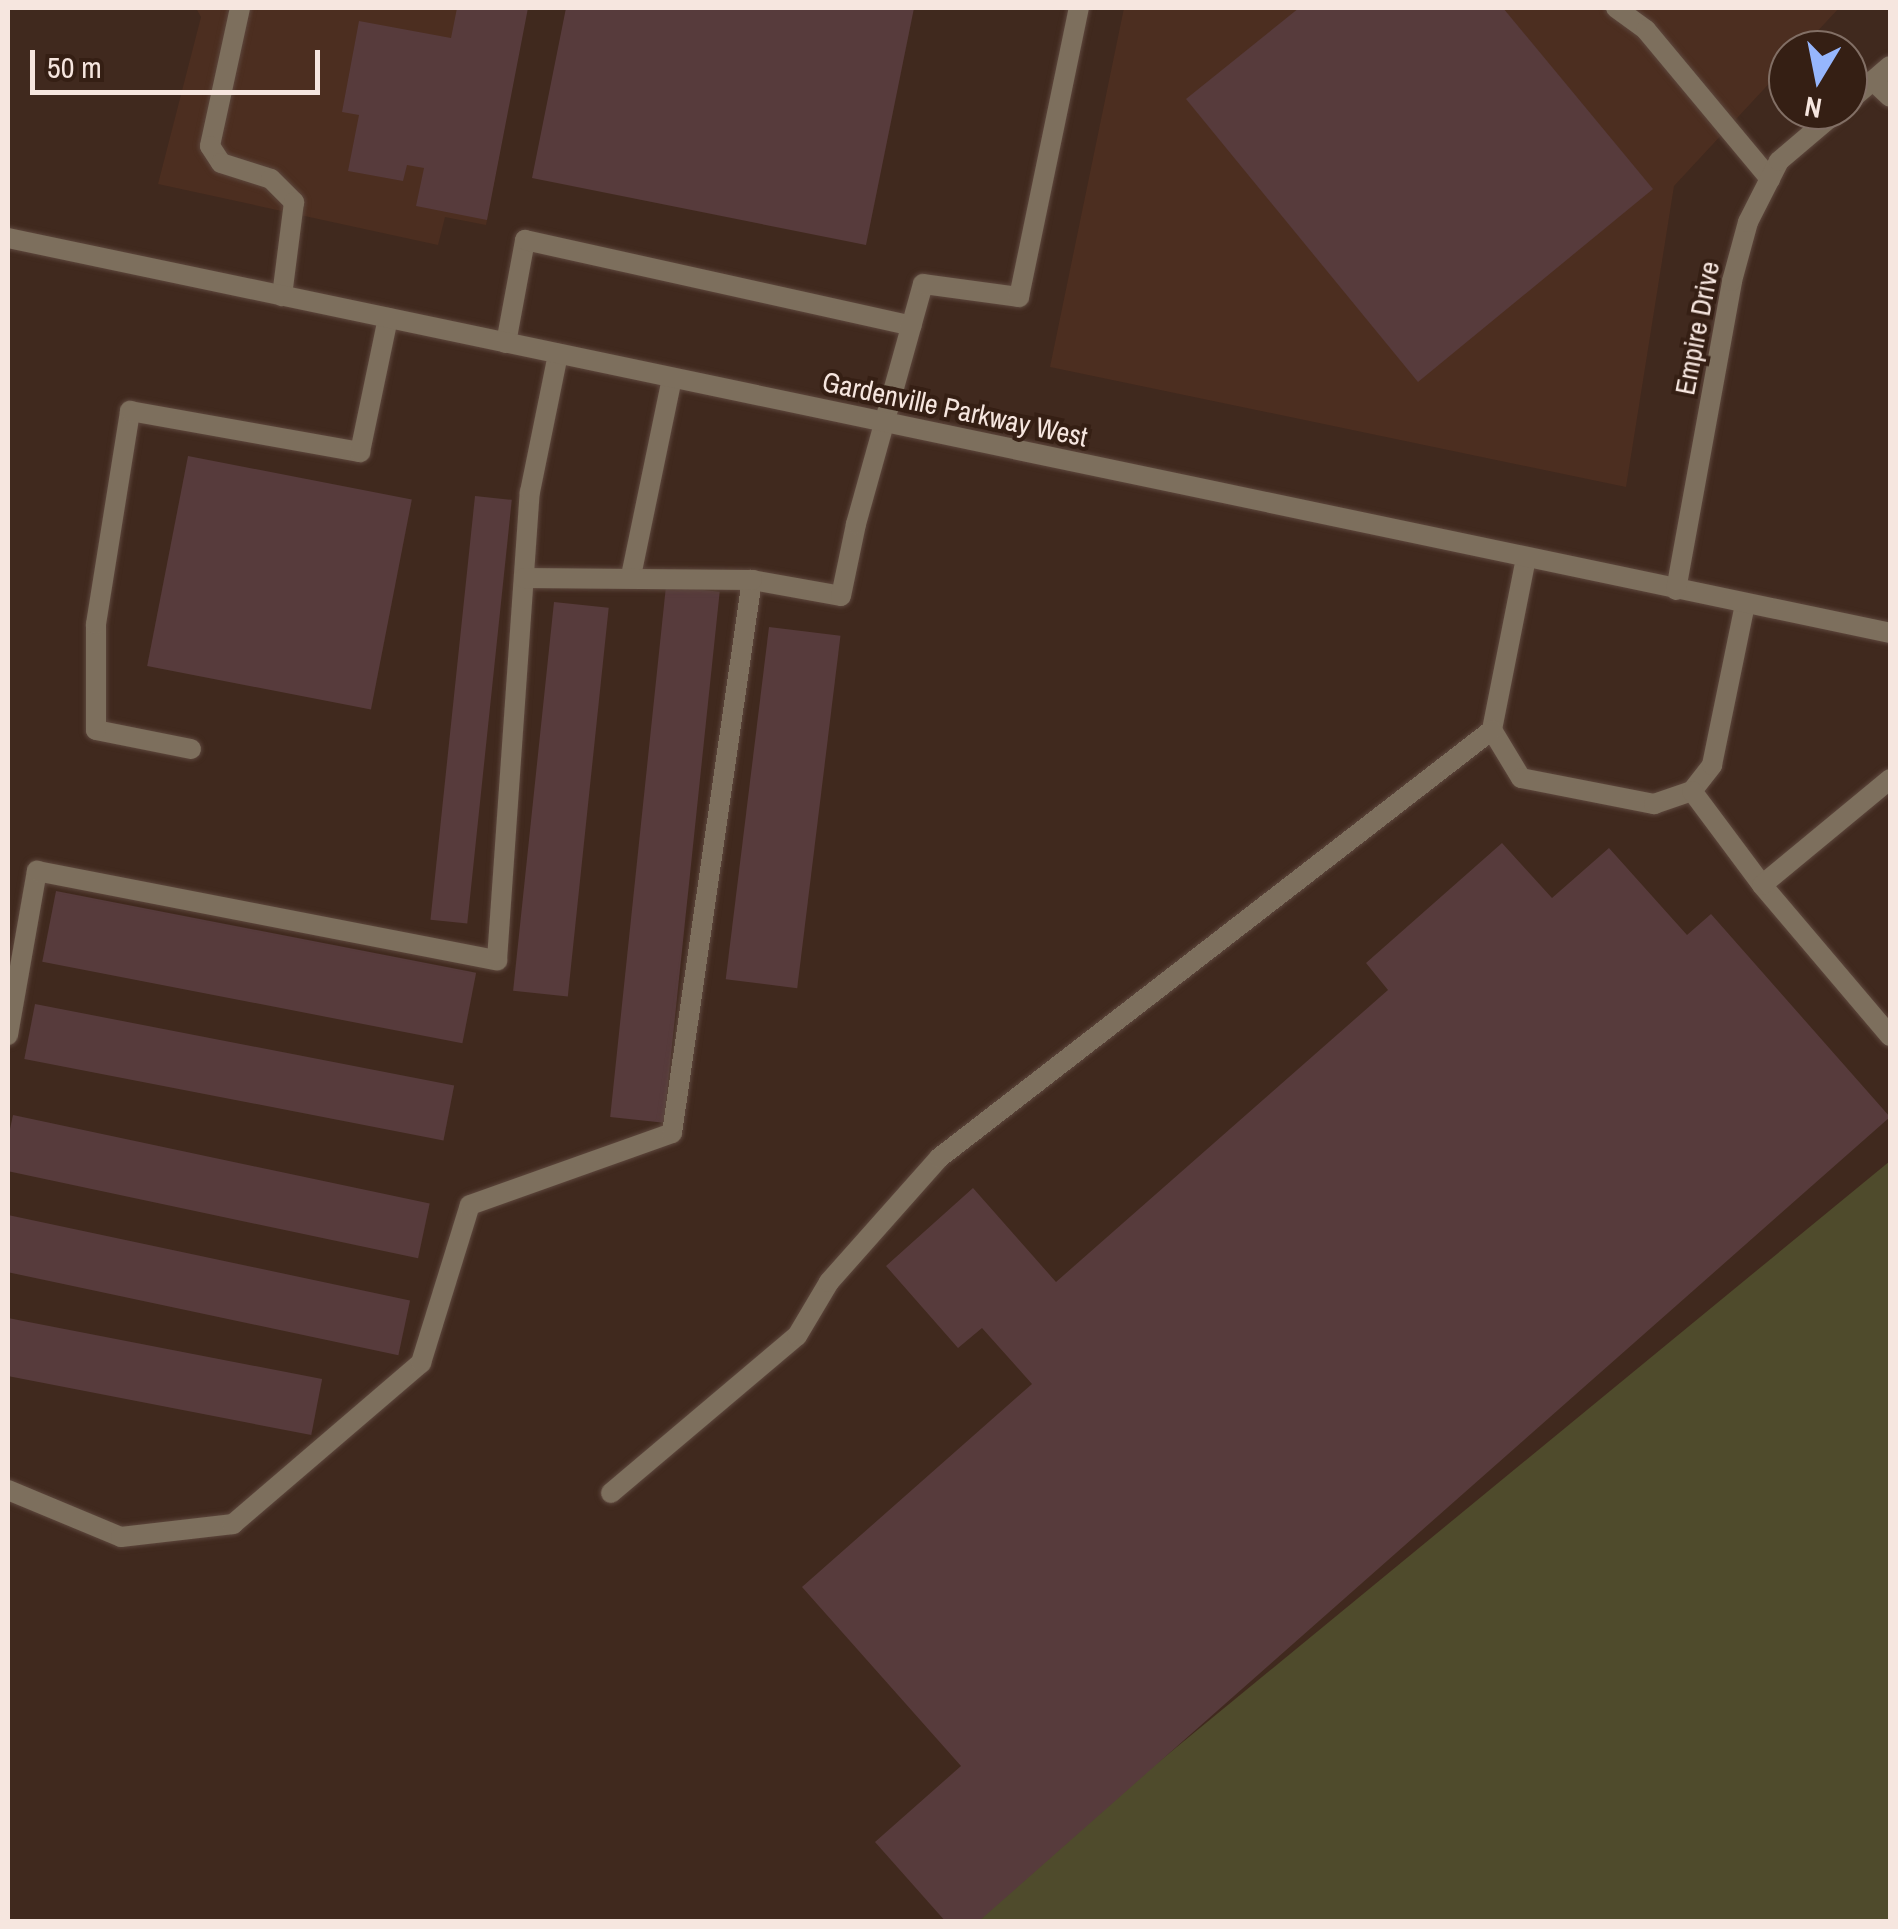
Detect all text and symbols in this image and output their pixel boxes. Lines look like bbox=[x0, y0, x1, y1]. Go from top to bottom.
scale bar bbox=[35, 30, 325, 92]
north arrow bbox=[1768, 30, 1868, 130]
text: 50 m bbox=[47, 47, 102, 87]
text: N bbox=[1802, 87, 1825, 128]
street label: Empire Drive bbox=[1668, 258, 1726, 398]
street label: Gardenville Parkway West bbox=[819, 364, 1091, 454]

